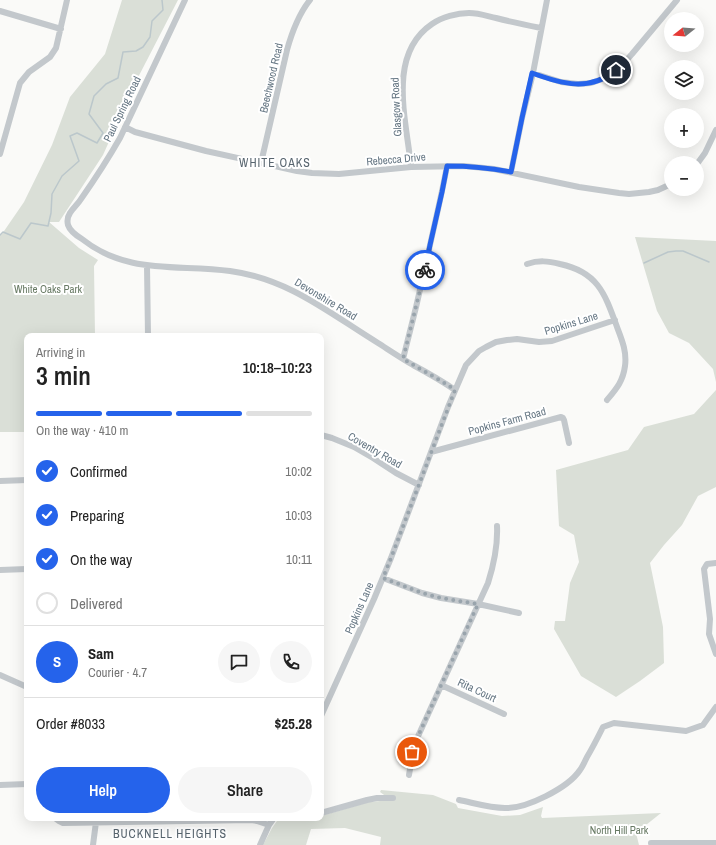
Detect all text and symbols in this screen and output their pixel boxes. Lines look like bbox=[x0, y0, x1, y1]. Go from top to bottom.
north arrow bbox=[664, 12, 704, 52]
map controls bbox=[664, 12, 704, 196]
street label: Beechwood Road bbox=[256, 42, 286, 114]
pin bbox=[599, 53, 633, 87]
icon: home bbox=[605, 59, 627, 81]
button: layers bbox=[664, 60, 704, 100]
street label: Paul Spring Road bbox=[100, 74, 144, 144]
street label: Glasgow Road bbox=[387, 77, 405, 137]
button: + bbox=[664, 108, 704, 148]
street label: Rebecca Drive bbox=[366, 149, 426, 169]
district label: WHITE OAKS bbox=[239, 155, 311, 171]
button: − bbox=[664, 156, 704, 196]
courier bbox=[405, 250, 445, 290]
icon: bike bbox=[414, 259, 436, 281]
street label: Devonshire Road bbox=[292, 275, 360, 323]
park label: White Oaks Park bbox=[14, 282, 83, 296]
street label: Popkins Lane bbox=[543, 308, 599, 338]
text: Arriving in bbox=[36, 344, 85, 361]
text: 10:18–10:23 bbox=[243, 357, 312, 378]
text: 3 min bbox=[36, 358, 91, 393]
street label: Popkins Farm Road bbox=[467, 404, 547, 438]
text: On the way · 410 m bbox=[36, 422, 128, 439]
street label: Coventry Road bbox=[345, 429, 405, 471]
icon: check bbox=[36, 460, 58, 482]
text: Confirmed bbox=[70, 461, 127, 482]
text: 10:02 bbox=[285, 463, 312, 480]
icon: check bbox=[36, 504, 58, 526]
text: Preparing bbox=[70, 505, 124, 526]
text: 10:03 bbox=[285, 507, 312, 524]
icon: check bbox=[36, 548, 58, 570]
text: On the way bbox=[70, 549, 132, 570]
text: 10:11 bbox=[286, 551, 312, 568]
street label: Popkins Lane bbox=[341, 580, 377, 636]
text: Delivered bbox=[70, 593, 123, 614]
button: chat bbox=[218, 641, 260, 683]
button: phone bbox=[270, 641, 312, 683]
text: Sam bbox=[88, 643, 114, 664]
text: S bbox=[53, 651, 61, 672]
text: Courier · 4.7 bbox=[88, 664, 147, 681]
street label: Rita Court bbox=[455, 675, 499, 705]
text: Order #8033 bbox=[36, 713, 105, 734]
text: $25.28 bbox=[274, 713, 312, 734]
pin bbox=[395, 735, 429, 769]
icon: bag bbox=[401, 741, 423, 763]
button: Help bbox=[36, 767, 170, 813]
button: Share bbox=[178, 767, 312, 813]
park label: North Hill Park bbox=[590, 823, 649, 837]
district label: BUCKNELL HEIGHTS bbox=[113, 826, 227, 842]

